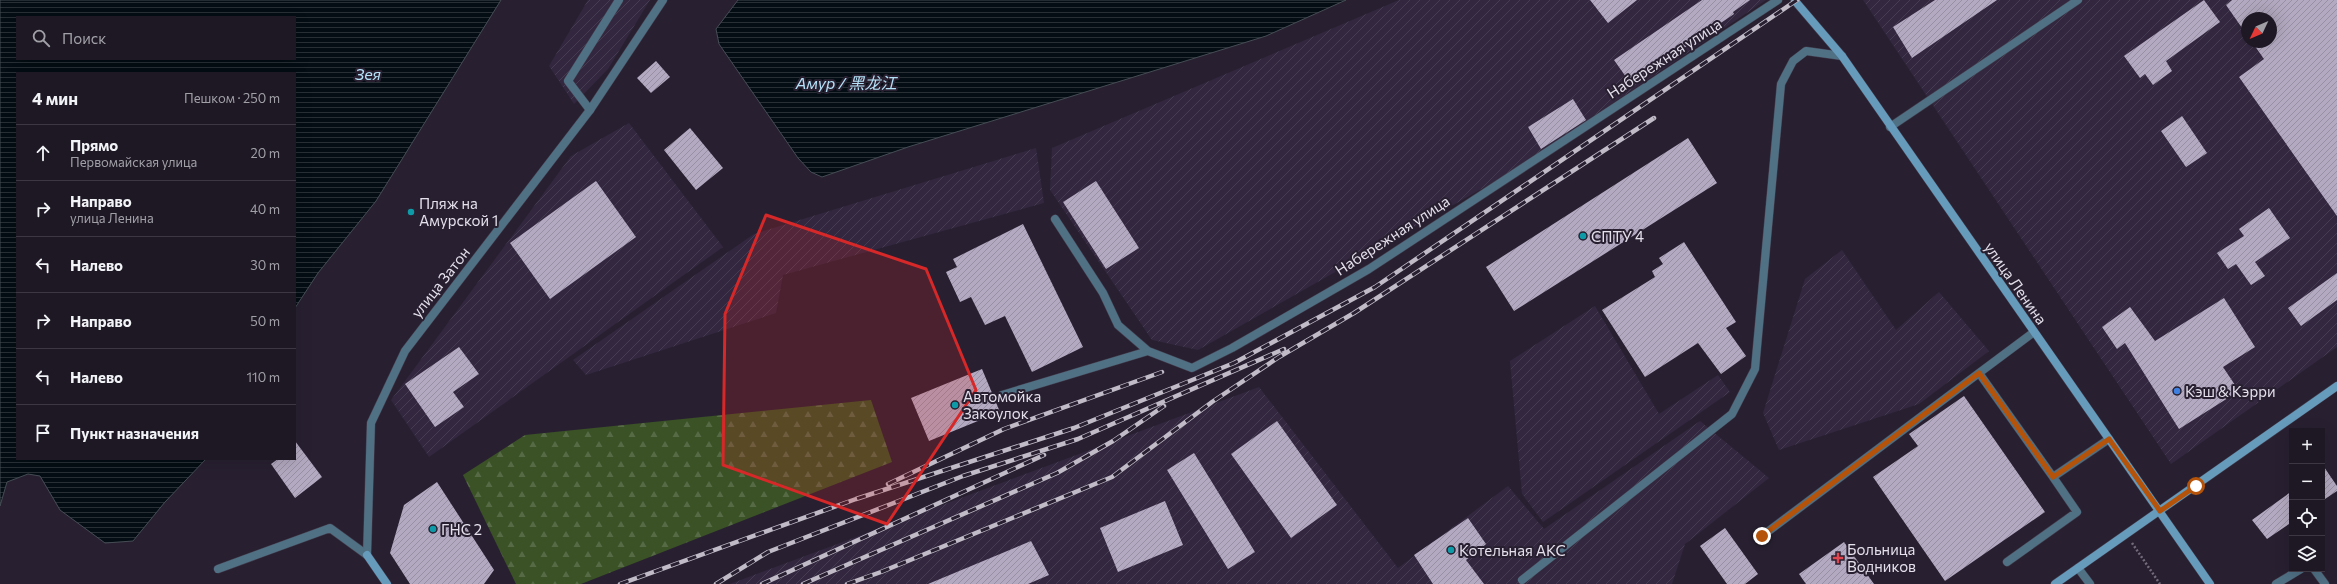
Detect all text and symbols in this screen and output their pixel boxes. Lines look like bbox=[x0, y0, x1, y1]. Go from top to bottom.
north arrow bbox=[2241, 12, 2277, 48]
street label: Набережная улица bbox=[1603, 14, 1725, 102]
search box bbox=[16, 16, 296, 60]
icon: search bbox=[30, 27, 52, 49]
text: Поиск bbox=[62, 29, 106, 47]
water label: Зея bbox=[355, 64, 381, 83]
water label: Амур / 黑龙江 bbox=[794, 73, 899, 92]
text: 4 мин bbox=[32, 88, 78, 109]
text: Пешком · 250 m bbox=[184, 90, 280, 106]
text: Прямо bbox=[70, 136, 118, 154]
icon: ahead bbox=[32, 142, 54, 164]
text: 20 m bbox=[251, 145, 280, 161]
text: Первомайская улица bbox=[70, 154, 197, 170]
street label: Набережная улица bbox=[1331, 191, 1453, 279]
text: Направо bbox=[70, 192, 132, 210]
place label: Пляж на Амурской 1 bbox=[419, 194, 498, 229]
icon: right bbox=[32, 198, 54, 220]
text: 40 m bbox=[250, 201, 280, 217]
marker: Пляж на Амурской 1 bbox=[406, 207, 416, 217]
text: улица Ленина bbox=[70, 210, 154, 226]
place label: СПТУ 4 bbox=[1591, 227, 1644, 245]
marker: СПТУ 4 bbox=[1578, 231, 1588, 241]
street label: улица Ленина bbox=[1981, 238, 2051, 328]
street label: улица Затон bbox=[407, 243, 473, 321]
icon: left bbox=[32, 254, 54, 276]
text: Налево bbox=[70, 256, 123, 274]
text: 30 m bbox=[250, 257, 280, 273]
icon: right bbox=[32, 310, 54, 332]
text: Направо bbox=[70, 312, 132, 330]
text: 50 m bbox=[250, 313, 280, 329]
icon: left bbox=[32, 366, 54, 388]
text: Налево bbox=[70, 368, 123, 386]
text: 110 m bbox=[247, 369, 280, 385]
place label: Кэш & Кэрри bbox=[2185, 382, 2276, 400]
marker: Кэш & Кэрри bbox=[2172, 386, 2182, 396]
place label: Автомойка Закоулок bbox=[963, 387, 1041, 422]
marker: Автомойка Закоулок bbox=[950, 400, 960, 410]
icon: arrive bbox=[32, 422, 54, 444]
text: Пункт назначения bbox=[70, 424, 199, 442]
map controls bbox=[2289, 428, 2325, 572]
button: + bbox=[2289, 428, 2325, 464]
button: − bbox=[2289, 464, 2325, 500]
route start bbox=[2187, 477, 2205, 495]
button: locate bbox=[2289, 500, 2325, 536]
place label: ГНС 2 bbox=[441, 520, 482, 538]
marker: ГНС 2 bbox=[428, 524, 438, 534]
route end bbox=[1753, 527, 1771, 545]
button: layers bbox=[2289, 536, 2325, 572]
place label: Больница Водников bbox=[1847, 540, 1916, 575]
place label: Котельная АКС bbox=[1459, 541, 1566, 559]
marker: Котельная АКС bbox=[1446, 545, 1456, 555]
marker: Больница Водников bbox=[1832, 552, 1844, 564]

